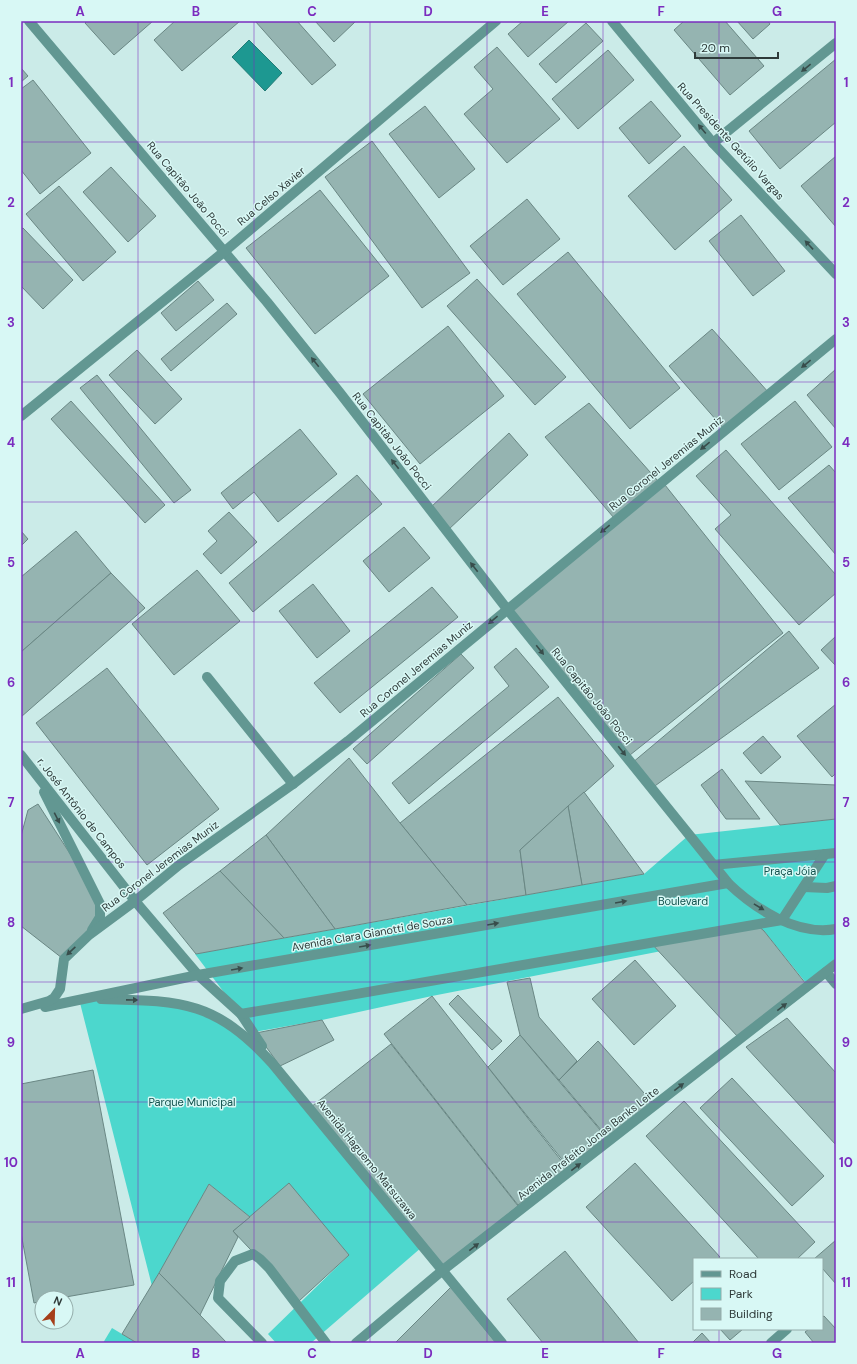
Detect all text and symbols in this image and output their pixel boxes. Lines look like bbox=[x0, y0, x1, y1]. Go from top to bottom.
text: A bbox=[75, 3, 85, 20]
text: B bbox=[192, 3, 200, 20]
text: C bbox=[307, 3, 317, 20]
text: D bbox=[423, 3, 433, 20]
text: E bbox=[541, 3, 549, 20]
text: F bbox=[657, 3, 665, 20]
text: G bbox=[772, 3, 782, 20]
scale bar bbox=[695, 34, 778, 60]
text: 20 m bbox=[701, 40, 730, 56]
one-way arrow bbox=[800, 64, 811, 72]
text: 1 bbox=[9, 74, 13, 91]
text: 1 bbox=[844, 74, 848, 91]
street label: Rua Presidente Getúlio Vargas bbox=[675, 79, 787, 203]
one-way arrow bbox=[697, 124, 706, 135]
street label: Rua Capitão João Pocci bbox=[144, 138, 232, 240]
street label: Rua Celso Xavier bbox=[234, 164, 308, 228]
text: 2 bbox=[7, 194, 15, 211]
text: 2 bbox=[842, 194, 850, 211]
one-way arrow bbox=[805, 240, 814, 250]
text: 3 bbox=[7, 314, 15, 331]
text: 3 bbox=[842, 314, 850, 331]
one-way arrow bbox=[310, 356, 319, 367]
one-way arrow bbox=[800, 360, 811, 369]
street label: Rua Capitão João Pocci bbox=[349, 389, 435, 493]
street label: Rua Coronel Jeremias Muniz bbox=[606, 413, 726, 513]
text: 4 bbox=[7, 434, 15, 451]
text: 4 bbox=[842, 434, 850, 451]
one-way arrow bbox=[700, 442, 711, 451]
one-way arrow bbox=[390, 459, 399, 470]
one-way arrow bbox=[599, 524, 610, 533]
text: 5 bbox=[7, 554, 15, 571]
text: 5 bbox=[842, 554, 850, 571]
one-way arrow bbox=[470, 561, 479, 572]
one-way arrow bbox=[488, 616, 499, 625]
street label: Rua Coronel Jeremias Muniz bbox=[357, 618, 475, 720]
one-way arrow bbox=[536, 645, 545, 655]
street label: Rua Capitão João Pocci bbox=[549, 645, 635, 747]
text: 6 bbox=[7, 674, 15, 691]
text: 6 bbox=[842, 674, 850, 691]
one-way arrow bbox=[617, 746, 626, 757]
street label: r. José Antônio de Campos bbox=[34, 755, 130, 871]
text: 7 bbox=[8, 794, 15, 811]
text: 7 bbox=[843, 794, 850, 811]
one-way arrow bbox=[54, 812, 60, 824]
street label: Rua Coronel Jeremias Muniz bbox=[99, 817, 221, 915]
park label: Praça Jóia bbox=[764, 864, 816, 878]
park label: Boulevard bbox=[658, 894, 708, 908]
one-way arrow bbox=[615, 899, 627, 905]
one-way arrow bbox=[753, 903, 765, 910]
street label: Avenida Clara Gianotti de Souza bbox=[291, 912, 453, 954]
text: 8 bbox=[7, 914, 15, 931]
text: 8 bbox=[842, 914, 850, 931]
one-way arrow bbox=[487, 921, 499, 927]
one-way arrow bbox=[359, 943, 371, 949]
one-way arrow bbox=[66, 947, 76, 956]
one-way arrow bbox=[231, 965, 243, 971]
one-way arrow bbox=[126, 997, 139, 1003]
one-way arrow bbox=[776, 1003, 787, 1011]
text: 9 bbox=[7, 1034, 15, 1051]
text: 9 bbox=[842, 1034, 850, 1051]
street label: Avenida Prefeito Jonas Banks Leite bbox=[514, 1083, 662, 1203]
one-way arrow bbox=[673, 1083, 684, 1091]
park label: Parque Municipal bbox=[148, 1095, 236, 1109]
street label: Avenida Haguemo Matsuzawa bbox=[314, 1096, 420, 1222]
text: 10 bbox=[4, 1154, 18, 1171]
text: 10 bbox=[839, 1154, 853, 1171]
one-way arrow bbox=[571, 1162, 582, 1171]
one-way arrow bbox=[468, 1242, 479, 1251]
legend bbox=[693, 1258, 823, 1330]
text: Road bbox=[729, 1266, 757, 1282]
text: 11 bbox=[6, 1274, 16, 1291]
text: 11 bbox=[841, 1274, 851, 1291]
text: Park bbox=[729, 1286, 753, 1302]
north arrow bbox=[34, 1290, 74, 1330]
text: N bbox=[51, 1293, 64, 1309]
text: Building bbox=[729, 1306, 773, 1322]
text: A bbox=[75, 1345, 85, 1362]
text: B bbox=[192, 1345, 200, 1362]
text: C bbox=[307, 1345, 317, 1362]
text: D bbox=[423, 1345, 433, 1362]
text: E bbox=[541, 1345, 549, 1362]
text: F bbox=[657, 1345, 665, 1362]
text: G bbox=[772, 1345, 782, 1362]

